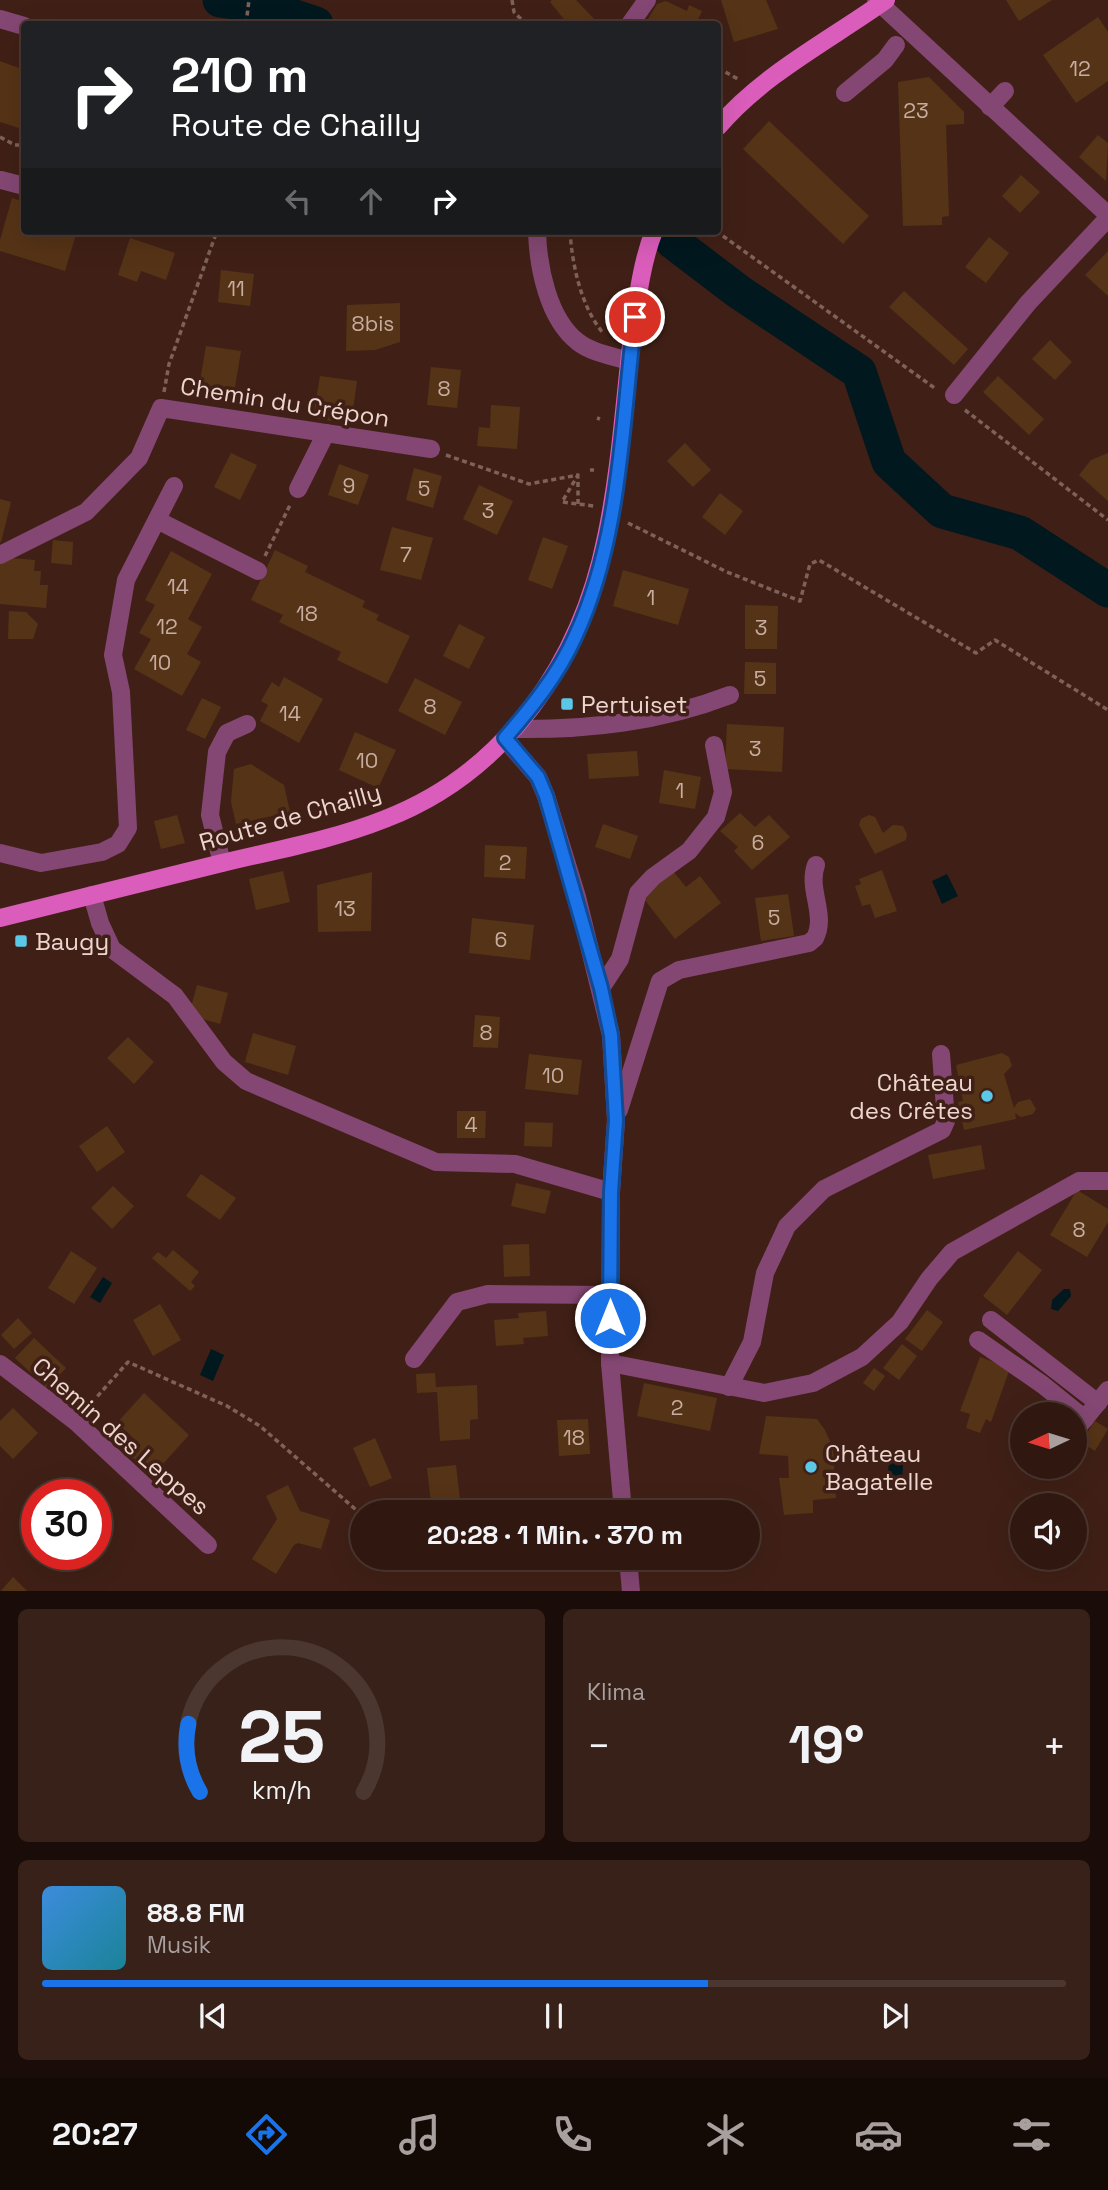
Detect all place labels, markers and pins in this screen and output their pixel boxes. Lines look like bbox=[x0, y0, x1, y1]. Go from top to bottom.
pin bbox=[605, 287, 665, 347]
place label: Pertuiset bbox=[581, 689, 687, 720]
marker: Pertuiset bbox=[559, 696, 575, 712]
place label: Baugy bbox=[35, 926, 109, 957]
marker: Baugy bbox=[13, 933, 29, 949]
place label: Château des Crêtes bbox=[849, 1067, 973, 1126]
marker: Château des Crêtes bbox=[979, 1088, 995, 1104]
place label: Château Bagatelle bbox=[825, 1438, 934, 1497]
marker: Château Bagatelle bbox=[803, 1459, 819, 1475]

